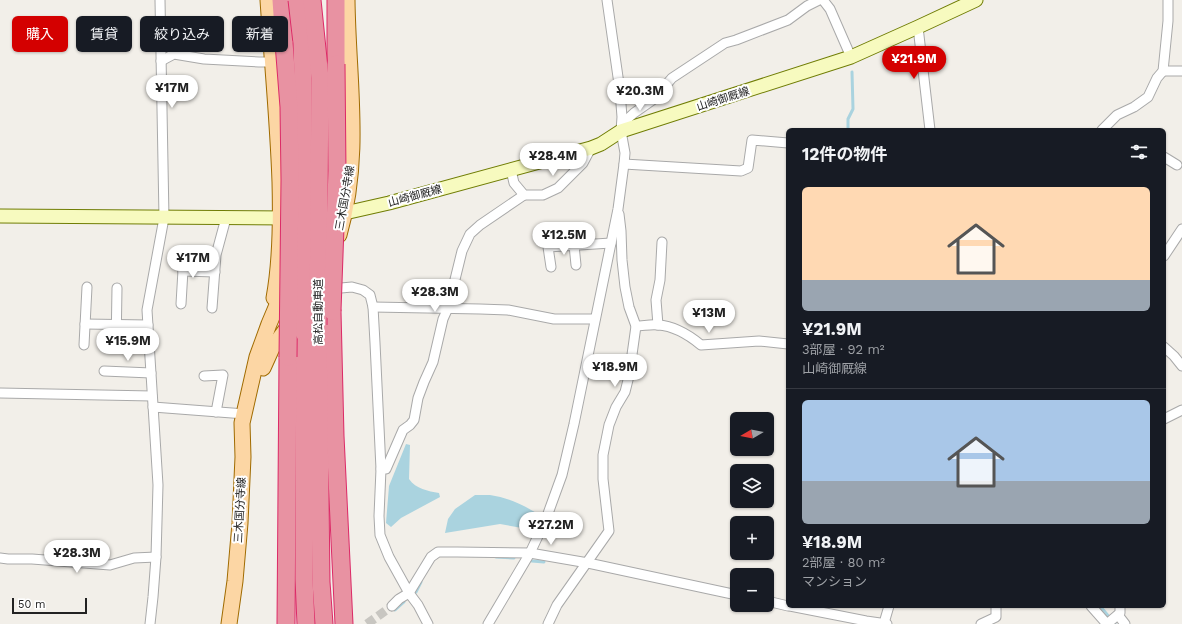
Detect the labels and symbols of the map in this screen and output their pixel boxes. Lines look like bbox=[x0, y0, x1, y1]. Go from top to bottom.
pin: ¥21.9M bbox=[881, 46, 947, 80]
pin: ¥17M bbox=[148, 75, 196, 109]
pin: ¥20.3M bbox=[607, 78, 673, 112]
street label: 山崎御厩線 bbox=[695, 84, 751, 114]
pin: ¥28.4M bbox=[520, 143, 586, 177]
street label: 三木国分寺線 bbox=[333, 164, 357, 232]
street label: 山崎御厩線 bbox=[387, 183, 443, 209]
pin: ¥12.5M bbox=[531, 222, 597, 256]
pin: ¥17M bbox=[169, 245, 217, 279]
street label: 高松自動車道 bbox=[312, 279, 325, 345]
pin: ¥28.3M bbox=[402, 279, 468, 313]
pin: ¥13M bbox=[685, 300, 733, 334]
pin: ¥15.9M bbox=[95, 328, 161, 362]
pin: ¥18.9M bbox=[582, 354, 648, 388]
north arrow bbox=[730, 412, 774, 456]
street label: 三木国分寺線 bbox=[232, 477, 248, 543]
pin: ¥27.2M bbox=[518, 512, 584, 546]
pin: ¥28.3M bbox=[44, 540, 110, 574]
scale bar bbox=[12, 596, 87, 615]

